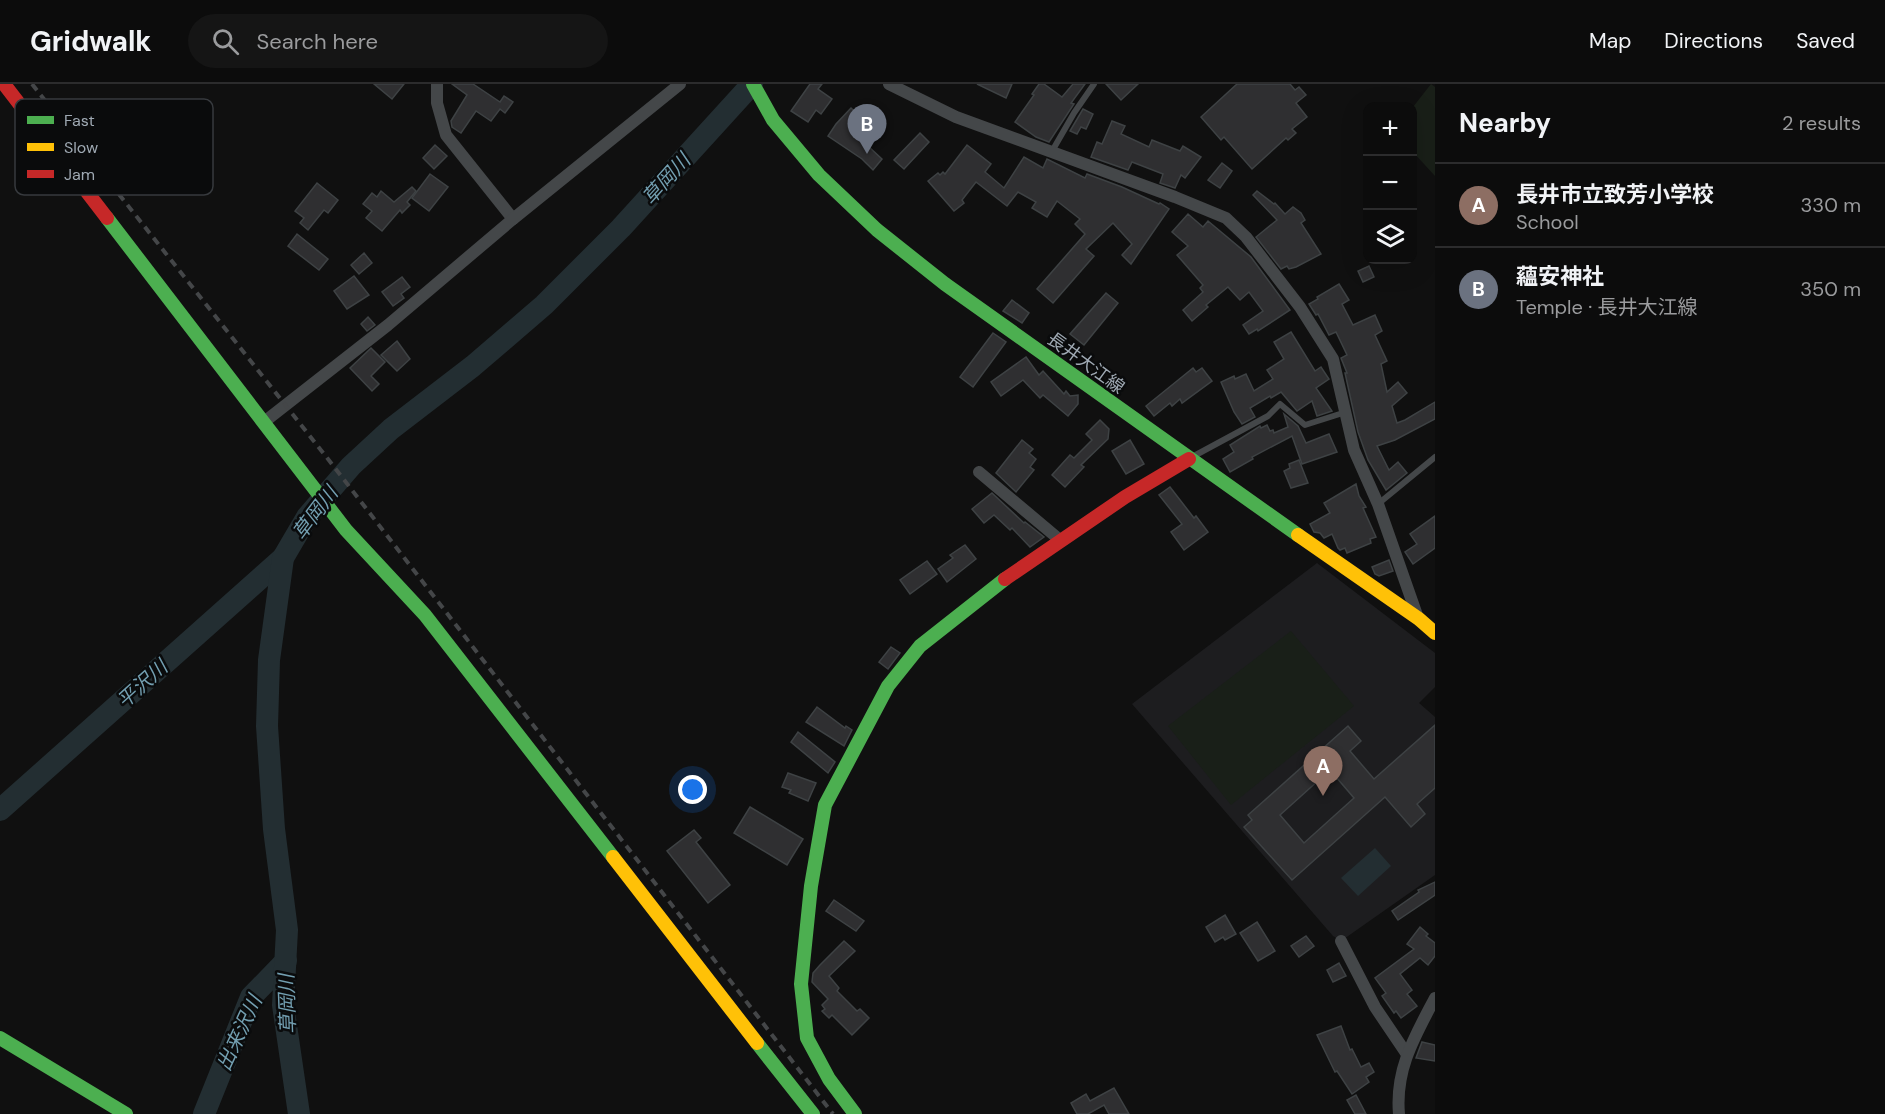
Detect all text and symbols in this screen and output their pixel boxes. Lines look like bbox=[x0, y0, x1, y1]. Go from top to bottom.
search box bbox=[188, 14, 608, 68]
text: Gridwalk bbox=[30, 23, 152, 60]
icon: search bbox=[209, 25, 242, 58]
text: Search here bbox=[257, 27, 378, 56]
text: Map bbox=[1589, 27, 1631, 55]
text: Directions bbox=[1664, 27, 1763, 55]
text: Saved bbox=[1796, 27, 1855, 55]
legend bbox=[15, 99, 213, 195]
map controls bbox=[1363, 102, 1417, 264]
button: + bbox=[1363, 102, 1417, 156]
pin: B bbox=[848, 104, 886, 154]
text: Nearby bbox=[1459, 106, 1551, 140]
text: Fast bbox=[64, 110, 95, 131]
text: 2 results bbox=[1782, 110, 1861, 136]
text: Slow bbox=[64, 137, 98, 158]
water label: 草岡川 bbox=[636, 147, 697, 210]
button: − bbox=[1363, 156, 1417, 210]
text: Jam bbox=[64, 164, 95, 185]
text: 長井市立致芳小学校 bbox=[1516, 180, 1714, 209]
text: A bbox=[1471, 192, 1486, 218]
text: 330 m bbox=[1801, 192, 1861, 218]
text: School bbox=[1516, 209, 1579, 235]
button: layers bbox=[1363, 210, 1417, 264]
text: 蘊安神社 bbox=[1516, 262, 1604, 291]
text: B bbox=[1472, 276, 1485, 302]
text: 350 m bbox=[1800, 276, 1861, 302]
text: Temple · 長井大江線 bbox=[1516, 294, 1698, 320]
street label: 長井大江線 bbox=[1043, 327, 1129, 399]
water label: 草岡川 bbox=[287, 480, 345, 545]
water label: 平沢川 bbox=[111, 653, 174, 714]
pin: A bbox=[1304, 746, 1342, 796]
your location bbox=[678, 775, 707, 804]
water label: 草岡川 bbox=[273, 972, 301, 1034]
water label: 出来沢川 bbox=[210, 989, 269, 1075]

